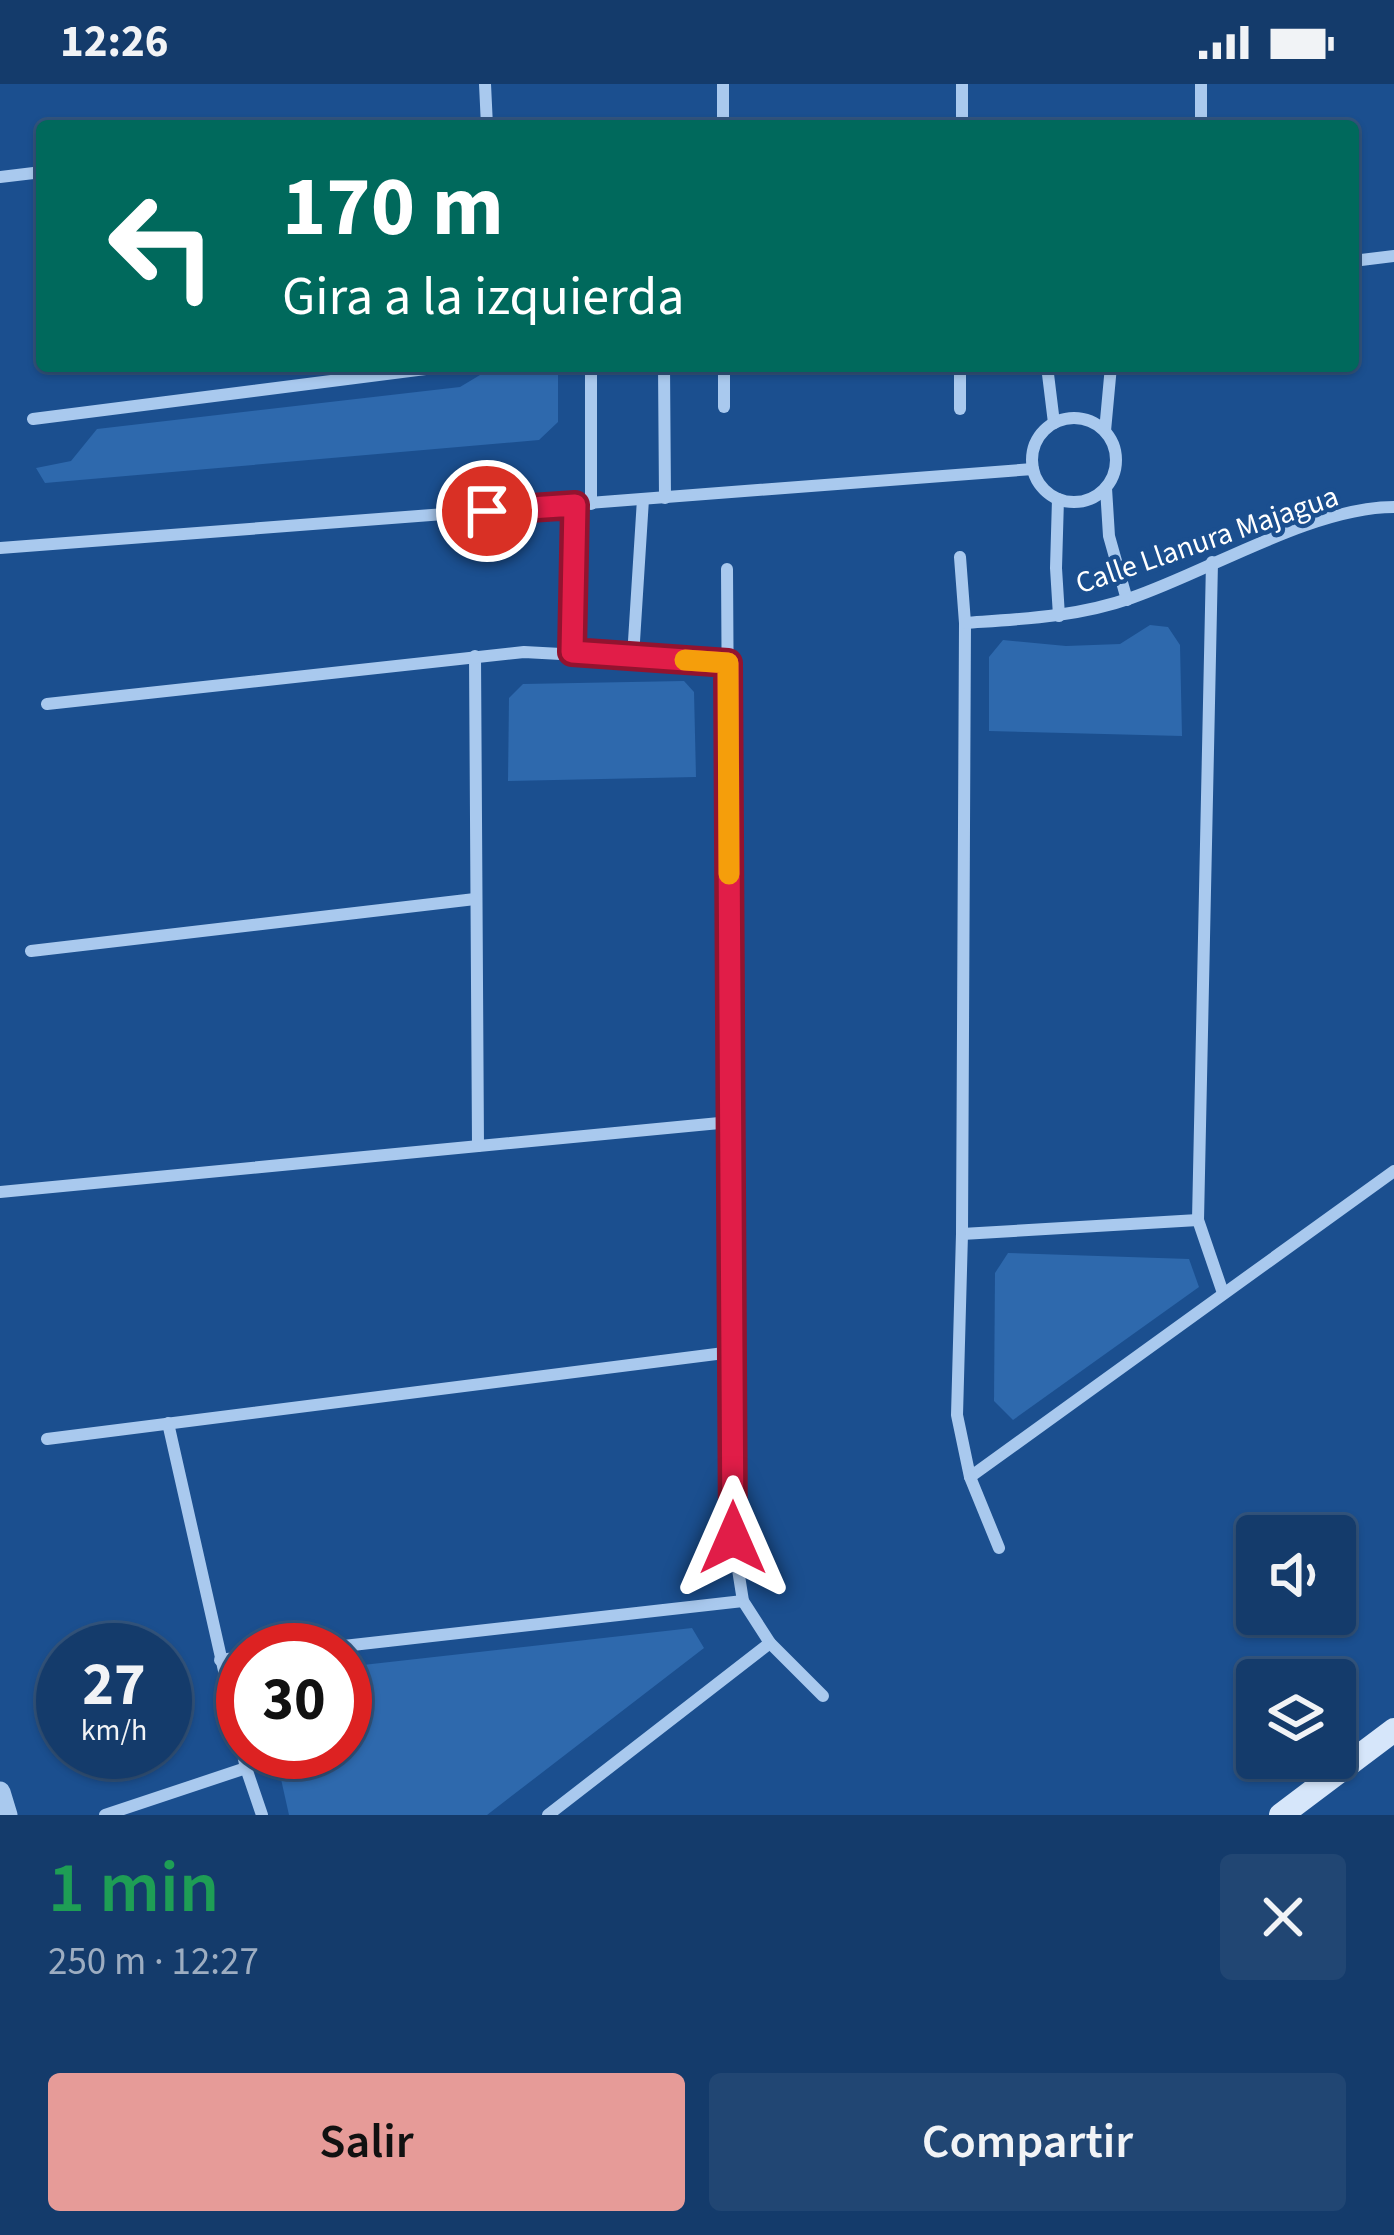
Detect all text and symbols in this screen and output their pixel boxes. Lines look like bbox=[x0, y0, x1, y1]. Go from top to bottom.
text: 12:26 bbox=[60, 10, 169, 74]
text: 170 m bbox=[282, 148, 504, 268]
icon: left bbox=[84, 168, 240, 324]
text: Gira a la izquierda bbox=[282, 259, 684, 336]
pin bbox=[436, 460, 538, 562]
street label: Calle Llanura Majagua bbox=[1070, 475, 1344, 605]
icon: arrive bbox=[454, 478, 520, 544]
position arrow bbox=[670, 1475, 796, 1601]
map controls bbox=[1236, 1515, 1356, 1779]
button: sound bbox=[1236, 1515, 1356, 1635]
speed limit sign: 30 bbox=[216, 1623, 372, 1779]
text: 27 bbox=[82, 1643, 146, 1728]
button: layers bbox=[1236, 1659, 1356, 1779]
text: km/h bbox=[81, 1709, 147, 1752]
text: 1 min bbox=[48, 1837, 219, 1940]
button: close bbox=[1220, 1854, 1346, 1980]
text: 250 m · 12:27 bbox=[48, 1934, 259, 1990]
button: Salir bbox=[48, 2073, 685, 2211]
button: Compartir bbox=[709, 2073, 1346, 2211]

